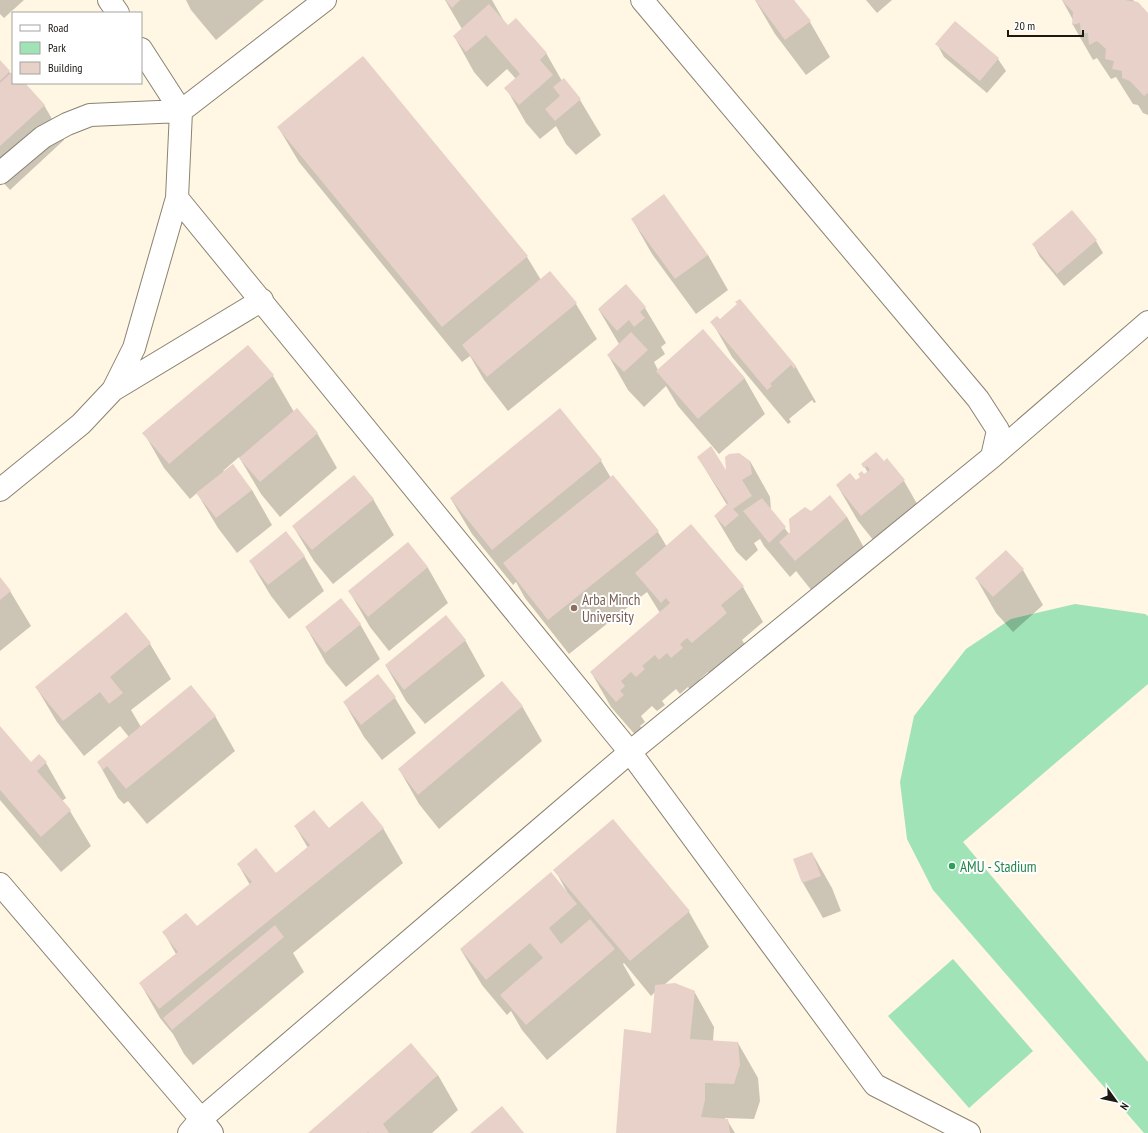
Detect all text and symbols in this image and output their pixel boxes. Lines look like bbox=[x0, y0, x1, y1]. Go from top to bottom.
legend bbox=[12, 12, 142, 84]
scale bar bbox=[1008, 12, 1083, 38]
text: 20 m bbox=[1014, 18, 1035, 33]
text: Road bbox=[48, 20, 68, 35]
text: Park bbox=[48, 40, 66, 55]
text: Building bbox=[48, 60, 83, 75]
place label: Arba Minch University bbox=[582, 590, 640, 626]
marker: Arba Minch University bbox=[569, 603, 579, 613]
place label: AMU - Stadium bbox=[960, 857, 1037, 876]
marker: AMU - Stadium bbox=[947, 861, 957, 871]
north arrow bbox=[1096, 1081, 1136, 1121]
text: N bbox=[1117, 1100, 1132, 1113]

